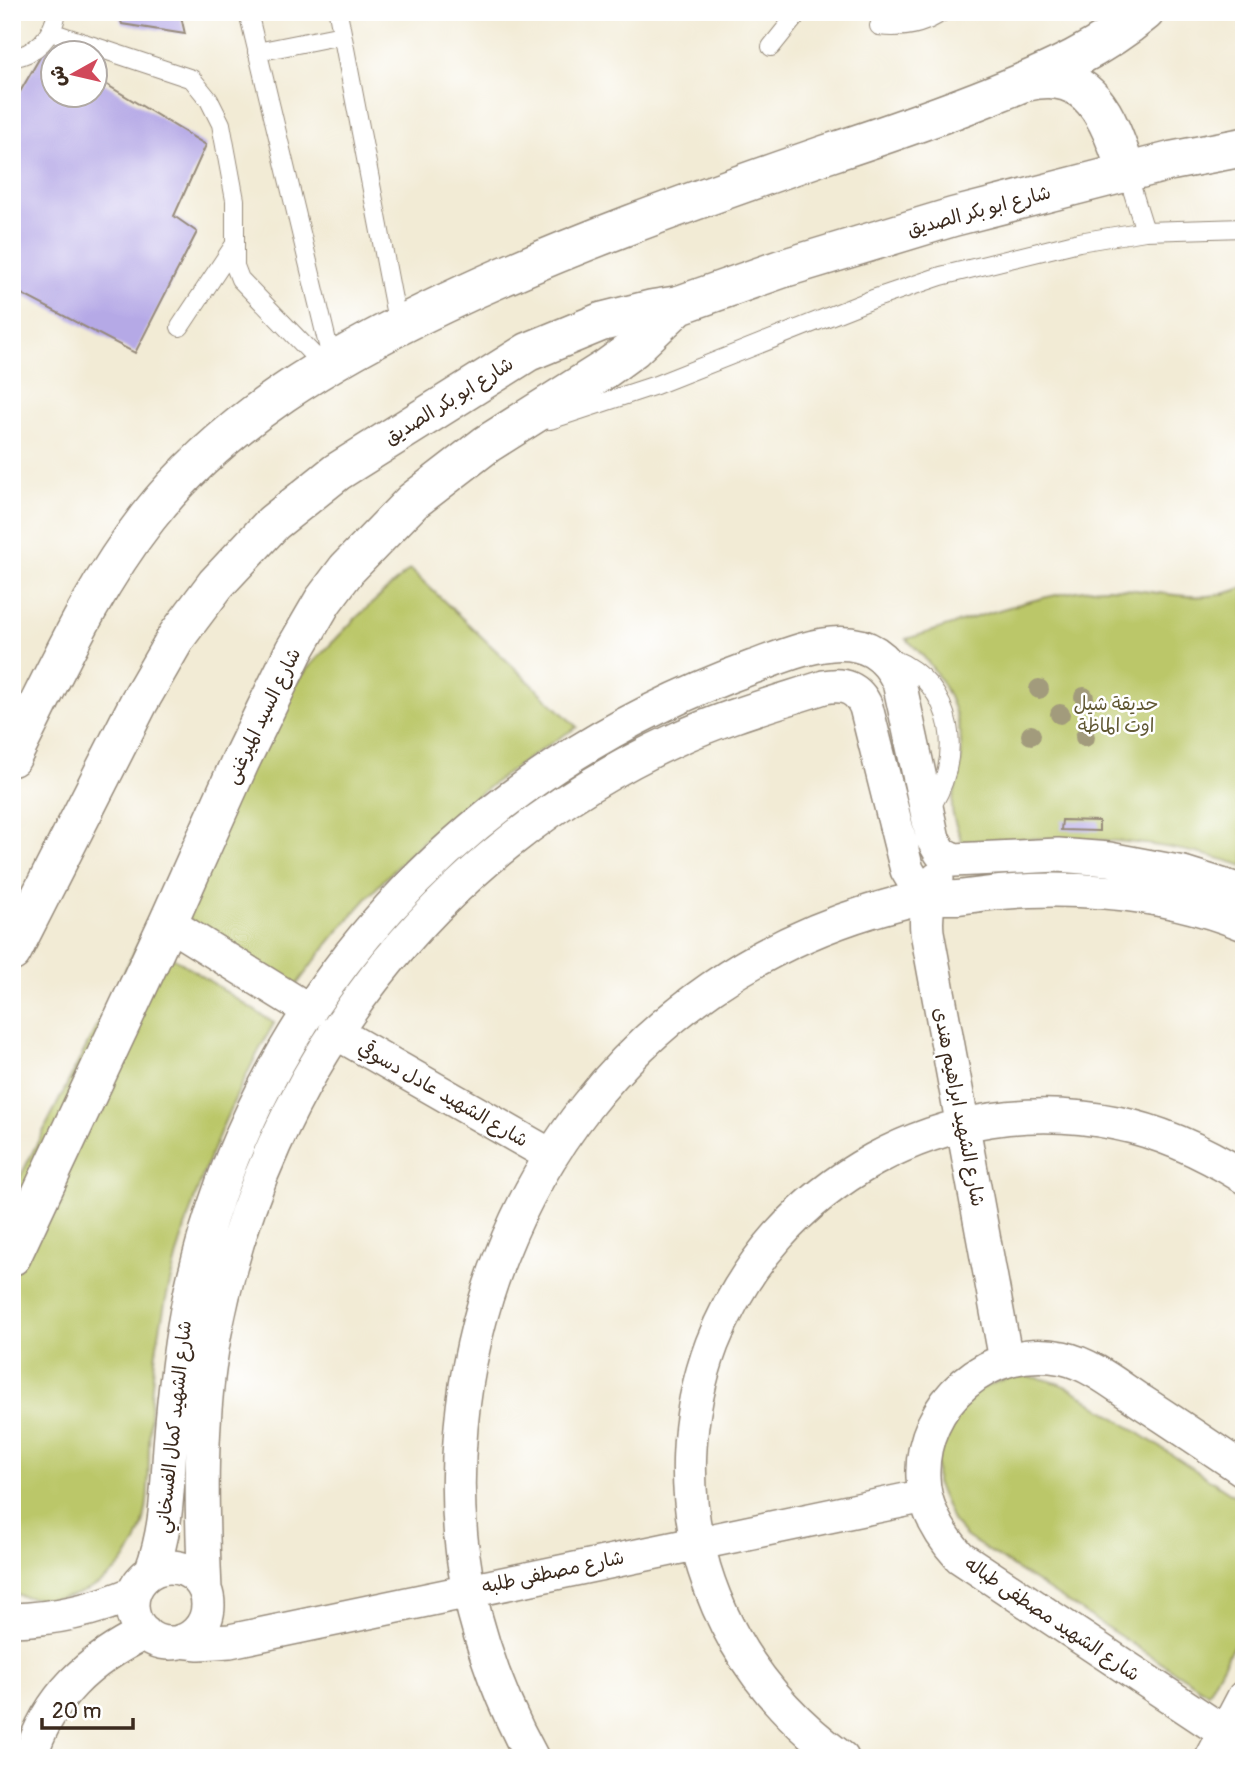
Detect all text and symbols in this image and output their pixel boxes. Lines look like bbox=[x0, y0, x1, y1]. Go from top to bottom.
north arrow bbox=[38, 38, 108, 108]
text: ش bbox=[45, 64, 71, 88]
street label: شارع ابو بكر الصديق bbox=[905, 180, 1054, 243]
street label: شارع ابو بكر الصديق bbox=[380, 352, 519, 451]
street label: شارع السيد الميرغنى bbox=[220, 644, 307, 788]
park label: حديقة شيل اوت الماظة bbox=[1074, 692, 1158, 738]
street label: شارع الشهيد ابراهيم هندى bbox=[926, 1005, 990, 1209]
street label: شارع الشهيد عادل دسوقي bbox=[353, 1035, 533, 1153]
street label: شارع الشهيد كمال الفسخاني bbox=[151, 1319, 201, 1535]
street label: شارع مصطفى طلبه bbox=[480, 1545, 626, 1600]
street label: شارع الشهيد مصطفى طباله bbox=[959, 1551, 1144, 1688]
scale bar bbox=[42, 1686, 133, 1730]
text: 20 m bbox=[52, 1698, 101, 1725]

